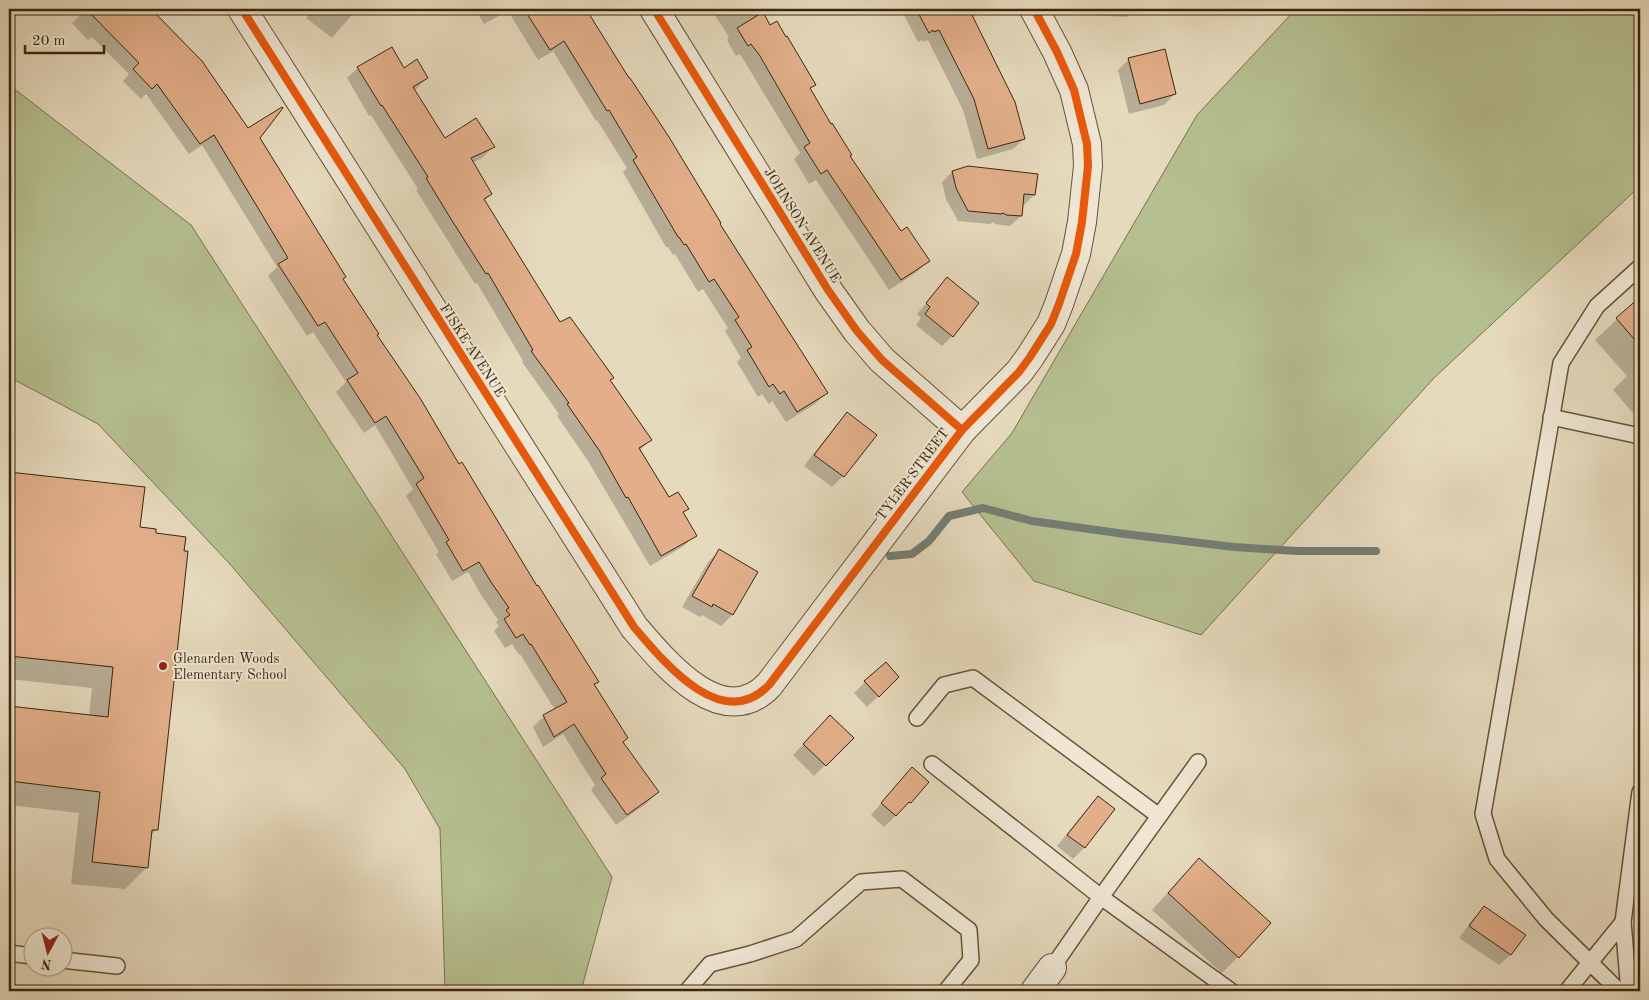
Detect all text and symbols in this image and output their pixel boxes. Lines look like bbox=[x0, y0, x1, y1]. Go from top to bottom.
scale bar bbox=[25, 22, 104, 54]
text: 20 m bbox=[32, 34, 66, 49]
street label: JOHNSON AVENUE bbox=[761, 166, 843, 285]
street label: FISKE AVENUE bbox=[437, 301, 507, 400]
street label: TYLER STREET bbox=[874, 426, 952, 523]
place label: Glenarden Woods Elementary School bbox=[173, 652, 287, 682]
marker: Glenarden Woods Elementary School bbox=[157, 660, 169, 672]
north arrow bbox=[22, 928, 72, 978]
text: N bbox=[40, 956, 53, 972]

